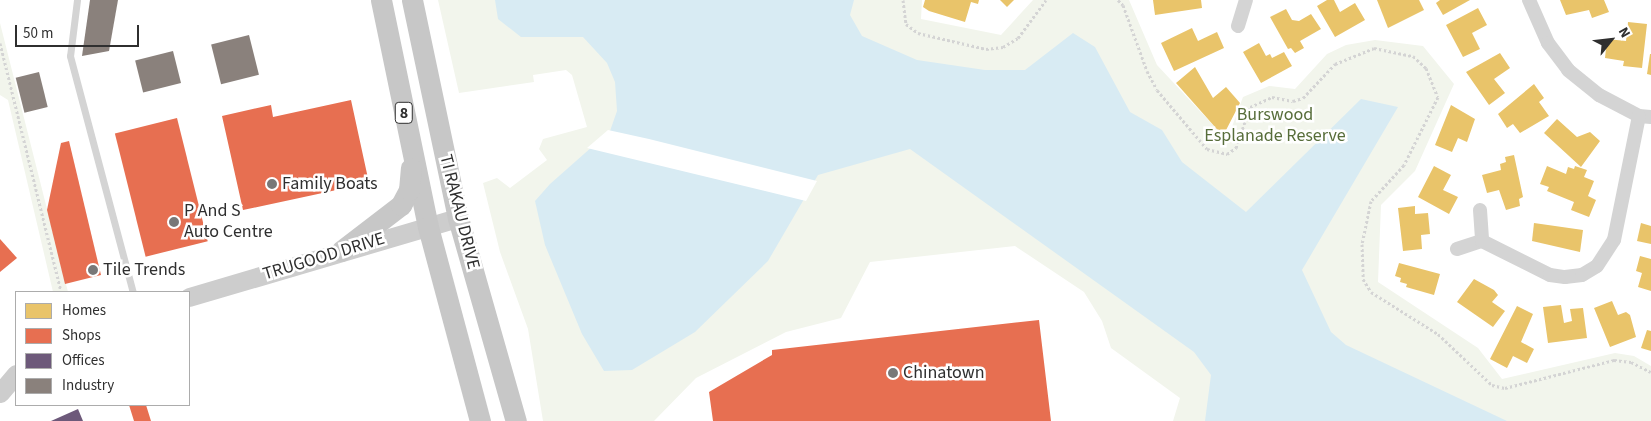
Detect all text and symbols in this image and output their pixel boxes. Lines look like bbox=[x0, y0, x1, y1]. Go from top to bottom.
scale bar bbox=[18, 15, 141, 47]
north arrow bbox=[1586, 15, 1636, 65]
text: 50 m bbox=[23, 23, 53, 44]
text: N bbox=[1613, 24, 1635, 42]
road number: 8 bbox=[394, 100, 414, 126]
park label: Burswood Esplanade Reserve bbox=[1204, 105, 1346, 148]
street label: TI RAKAU DRIVE bbox=[434, 152, 484, 272]
place label: Family Boats bbox=[282, 173, 378, 195]
marker: Family Boats bbox=[266, 178, 278, 190]
place label: P And S Auto Centre bbox=[184, 201, 273, 243]
marker: P And S Auto Centre bbox=[168, 216, 180, 228]
street label: TRUGOOD DRIVE bbox=[261, 228, 387, 286]
place label: Tile Trends bbox=[103, 259, 185, 281]
marker: Tile Trends bbox=[87, 264, 99, 276]
legend bbox=[15, 291, 190, 406]
text: Homes bbox=[62, 300, 106, 321]
text: Shops bbox=[62, 325, 101, 346]
text: Offices bbox=[62, 350, 105, 371]
place label: Chinatown bbox=[903, 362, 984, 384]
marker: Chinatown bbox=[887, 367, 899, 379]
text: Industry bbox=[62, 375, 114, 396]

